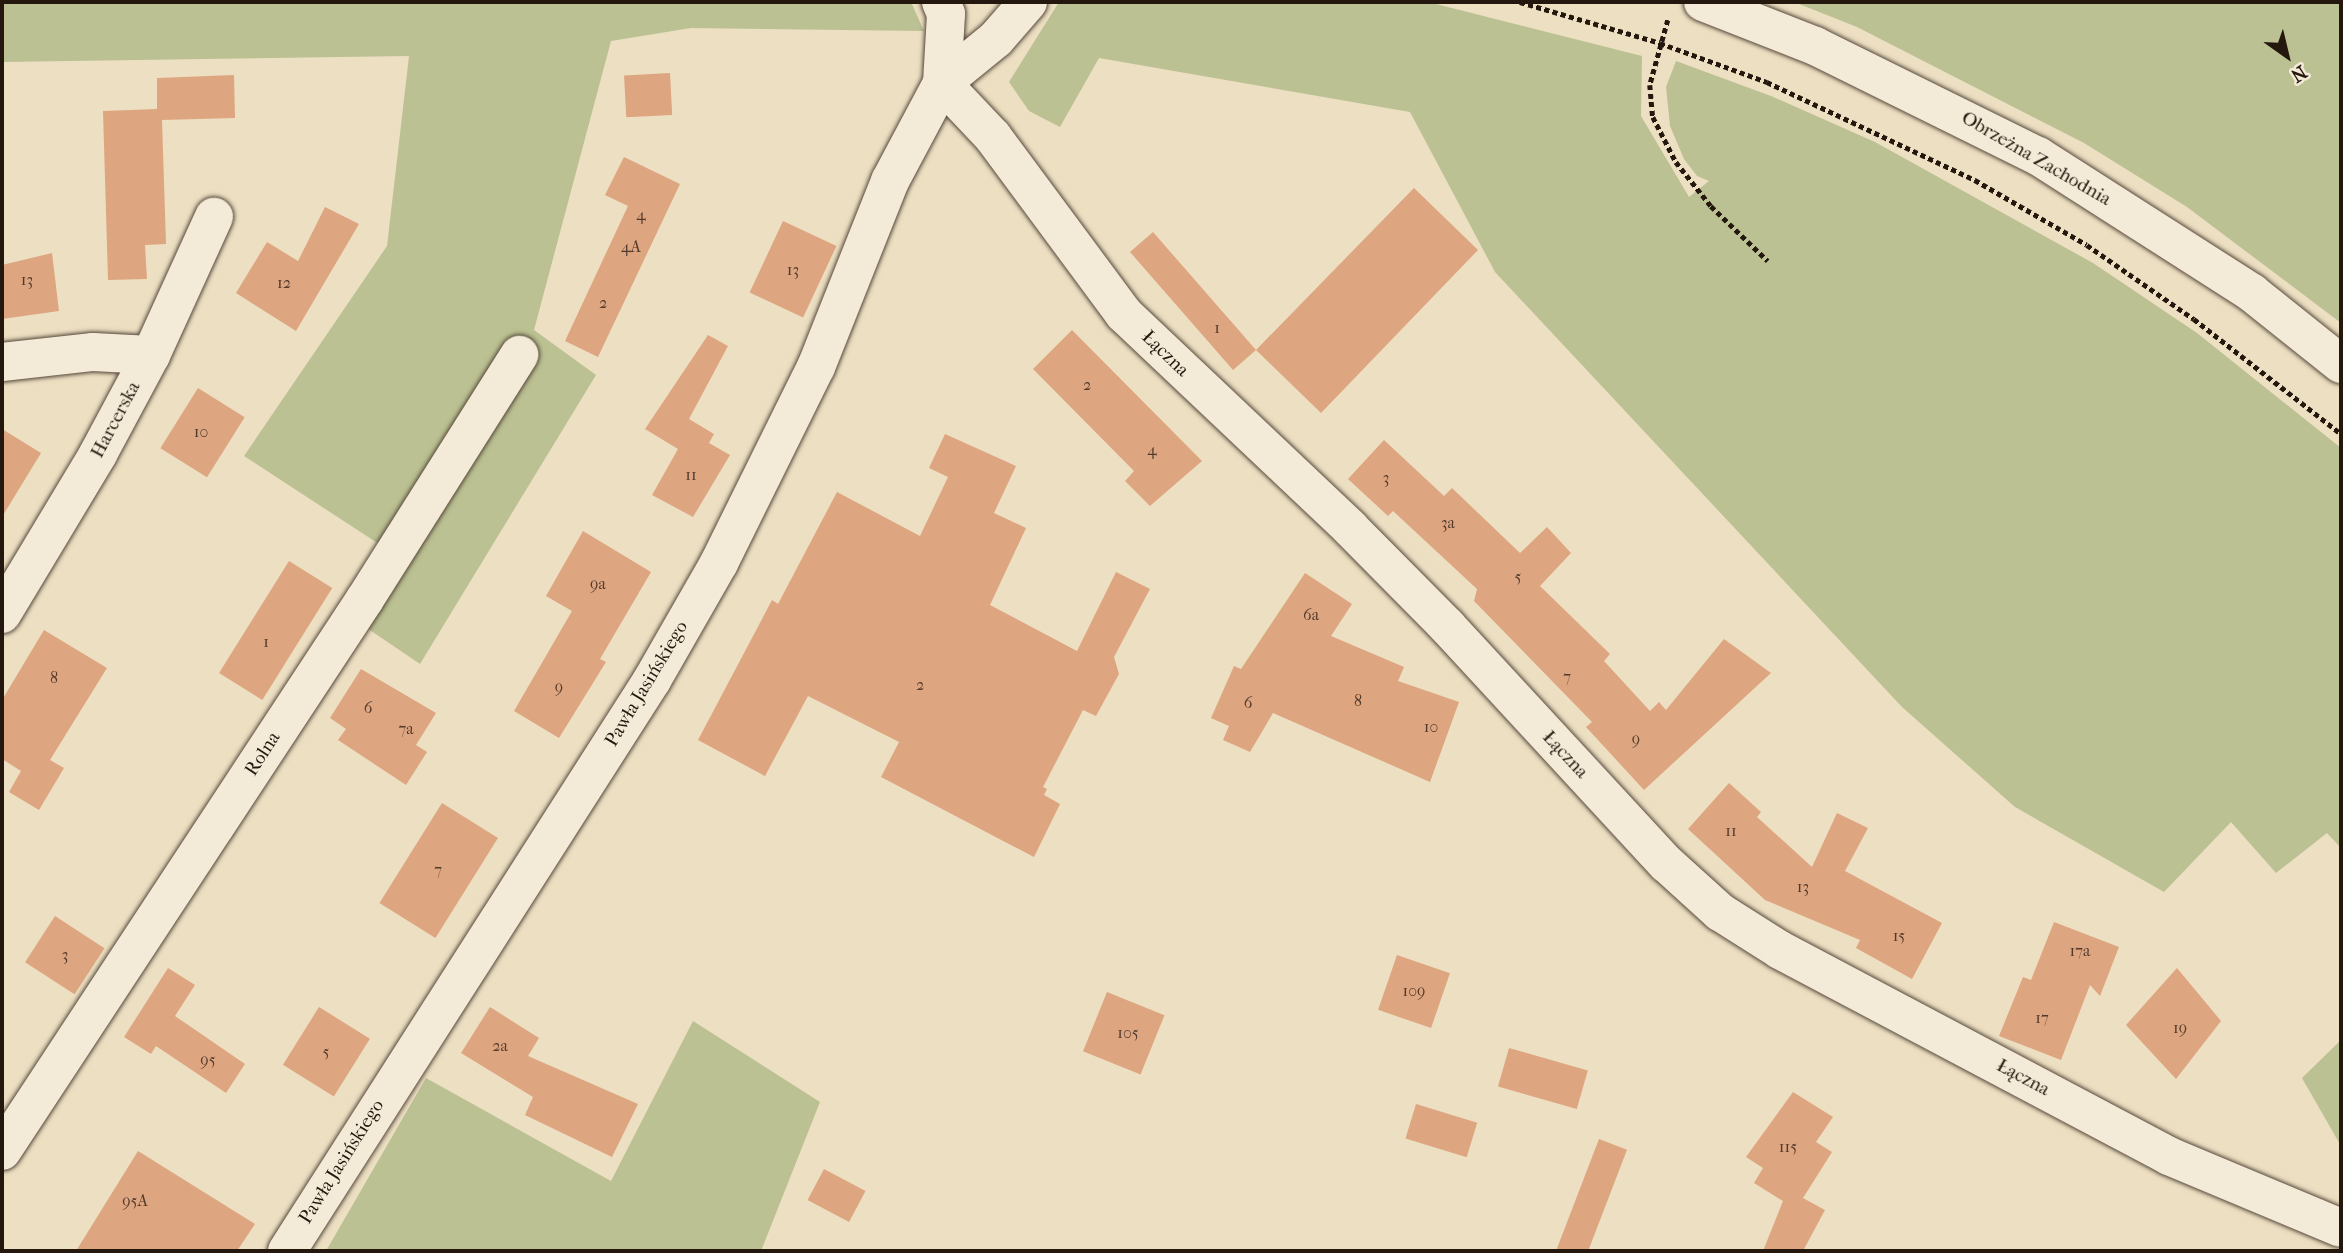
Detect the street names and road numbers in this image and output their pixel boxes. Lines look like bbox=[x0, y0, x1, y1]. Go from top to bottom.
street label: Obrzeżna Zachodnia bbox=[1957, 107, 2115, 211]
street label: Łączna bbox=[1137, 326, 1193, 382]
street label: Harcerska bbox=[86, 378, 146, 462]
street label: Pawła Jasińskiego bbox=[601, 617, 693, 751]
street label: Łączna bbox=[1537, 726, 1593, 784]
street label: Rolna bbox=[240, 728, 286, 780]
street label: Łączna bbox=[1993, 1055, 2053, 1101]
street label: Pawła Jasińskiego bbox=[295, 1096, 389, 1228]

